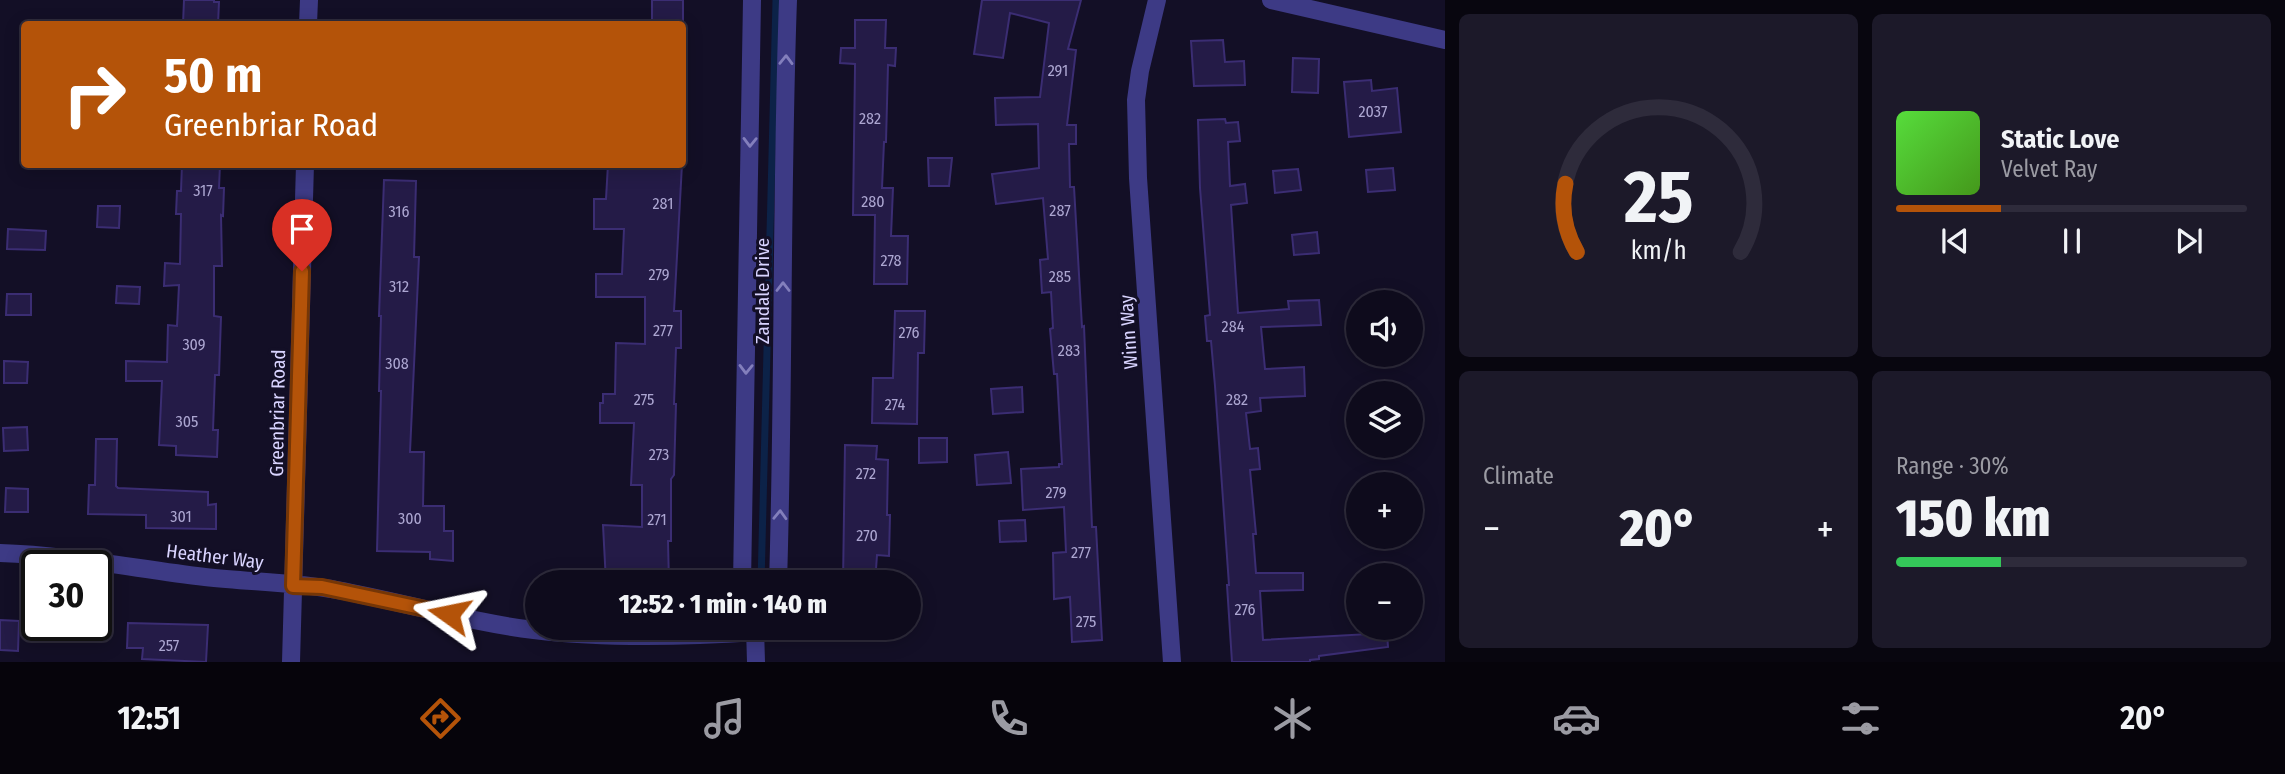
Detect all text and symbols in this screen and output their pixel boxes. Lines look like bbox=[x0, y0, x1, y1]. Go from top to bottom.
text: 50 m bbox=[164, 46, 262, 105]
icon: right bbox=[49, 49, 140, 140]
one-way arrow bbox=[779, 54, 794, 65]
house number: 291 bbox=[1048, 61, 1068, 80]
house number: 2037 bbox=[1359, 102, 1388, 121]
text: Greenbriar Road bbox=[164, 106, 378, 144]
house number: 282 bbox=[859, 109, 881, 128]
text: Static Love bbox=[2001, 124, 2119, 155]
one-way arrow bbox=[742, 137, 758, 147]
text: 25 bbox=[1623, 154, 1693, 241]
text: Velvet Ray bbox=[2001, 155, 2097, 183]
house number: 317 bbox=[193, 181, 213, 200]
house number: 280 bbox=[861, 192, 885, 211]
house number: 281 bbox=[653, 194, 673, 213]
pin bbox=[272, 199, 332, 271]
house number: 287 bbox=[1049, 201, 1071, 220]
house number: 316 bbox=[388, 202, 410, 221]
icon: arrive bbox=[283, 210, 321, 248]
icon: previous bbox=[1936, 222, 1974, 260]
icon: pause bbox=[2053, 222, 2091, 260]
icon: next bbox=[2170, 222, 2208, 260]
text: km/h bbox=[1631, 236, 1686, 266]
street label: Zandale Drive bbox=[751, 238, 774, 344]
house number: 278 bbox=[880, 251, 902, 270]
house number: 279 bbox=[649, 265, 670, 284]
house number: 285 bbox=[1049, 267, 1071, 286]
house number: 312 bbox=[389, 277, 409, 296]
one-way arrow bbox=[775, 281, 791, 292]
map controls bbox=[1346, 290, 1423, 640]
button: sound bbox=[1346, 290, 1423, 367]
street label: Winn Way bbox=[1114, 293, 1143, 370]
house number: 284 bbox=[1222, 317, 1245, 336]
house number: 277 bbox=[653, 321, 673, 340]
house number: 276 bbox=[899, 323, 920, 342]
house number: 309 bbox=[182, 335, 206, 354]
house number: 283 bbox=[1058, 341, 1080, 360]
street label: Greenbriar Road bbox=[265, 349, 290, 477]
house number: 308 bbox=[385, 354, 409, 373]
one-way arrow bbox=[738, 364, 753, 375]
button: layers bbox=[1346, 381, 1423, 458]
house number: 275 bbox=[634, 390, 654, 409]
house number: 282 bbox=[1226, 390, 1248, 409]
house number: 274 bbox=[885, 395, 906, 414]
house number: 305 bbox=[176, 412, 198, 431]
house number: 273 bbox=[649, 445, 669, 464]
text: Range · 30% bbox=[1896, 452, 2009, 480]
text: Climate bbox=[1483, 462, 1554, 490]
house number: 272 bbox=[856, 464, 876, 483]
button: + bbox=[1346, 472, 1423, 549]
house number: 279 bbox=[1046, 483, 1067, 502]
text: 150 km bbox=[1896, 487, 2051, 550]
text: 20° bbox=[1620, 497, 1697, 560]
text: − bbox=[1483, 506, 1500, 552]
text: + bbox=[1817, 506, 1834, 552]
house number: 301 bbox=[170, 507, 192, 526]
house number: 300 bbox=[398, 509, 422, 528]
one-way arrow bbox=[773, 509, 788, 520]
house number: 271 bbox=[647, 510, 667, 529]
house number: 270 bbox=[856, 526, 878, 545]
street label: Heather Way bbox=[165, 539, 265, 574]
house number: 277 bbox=[1071, 543, 1091, 562]
speed limit sign: 30 bbox=[21, 550, 112, 641]
button: − bbox=[1346, 563, 1423, 640]
position arrow bbox=[412, 577, 486, 651]
text: 12:52 · 1 min · 140 m bbox=[619, 589, 827, 620]
house number: 276 bbox=[1235, 600, 1256, 619]
house number: 275 bbox=[1076, 612, 1096, 631]
house number: 257 bbox=[159, 636, 180, 655]
icon: directions bbox=[416, 694, 465, 743]
icon: music bbox=[700, 694, 749, 743]
icon: phone bbox=[984, 694, 1033, 743]
icon: climate bbox=[1268, 694, 1317, 743]
icon: car bbox=[1552, 694, 1601, 743]
icon: filters bbox=[1836, 694, 1885, 743]
text: 12:51 bbox=[118, 699, 181, 737]
text: 20° bbox=[2120, 699, 2167, 737]

